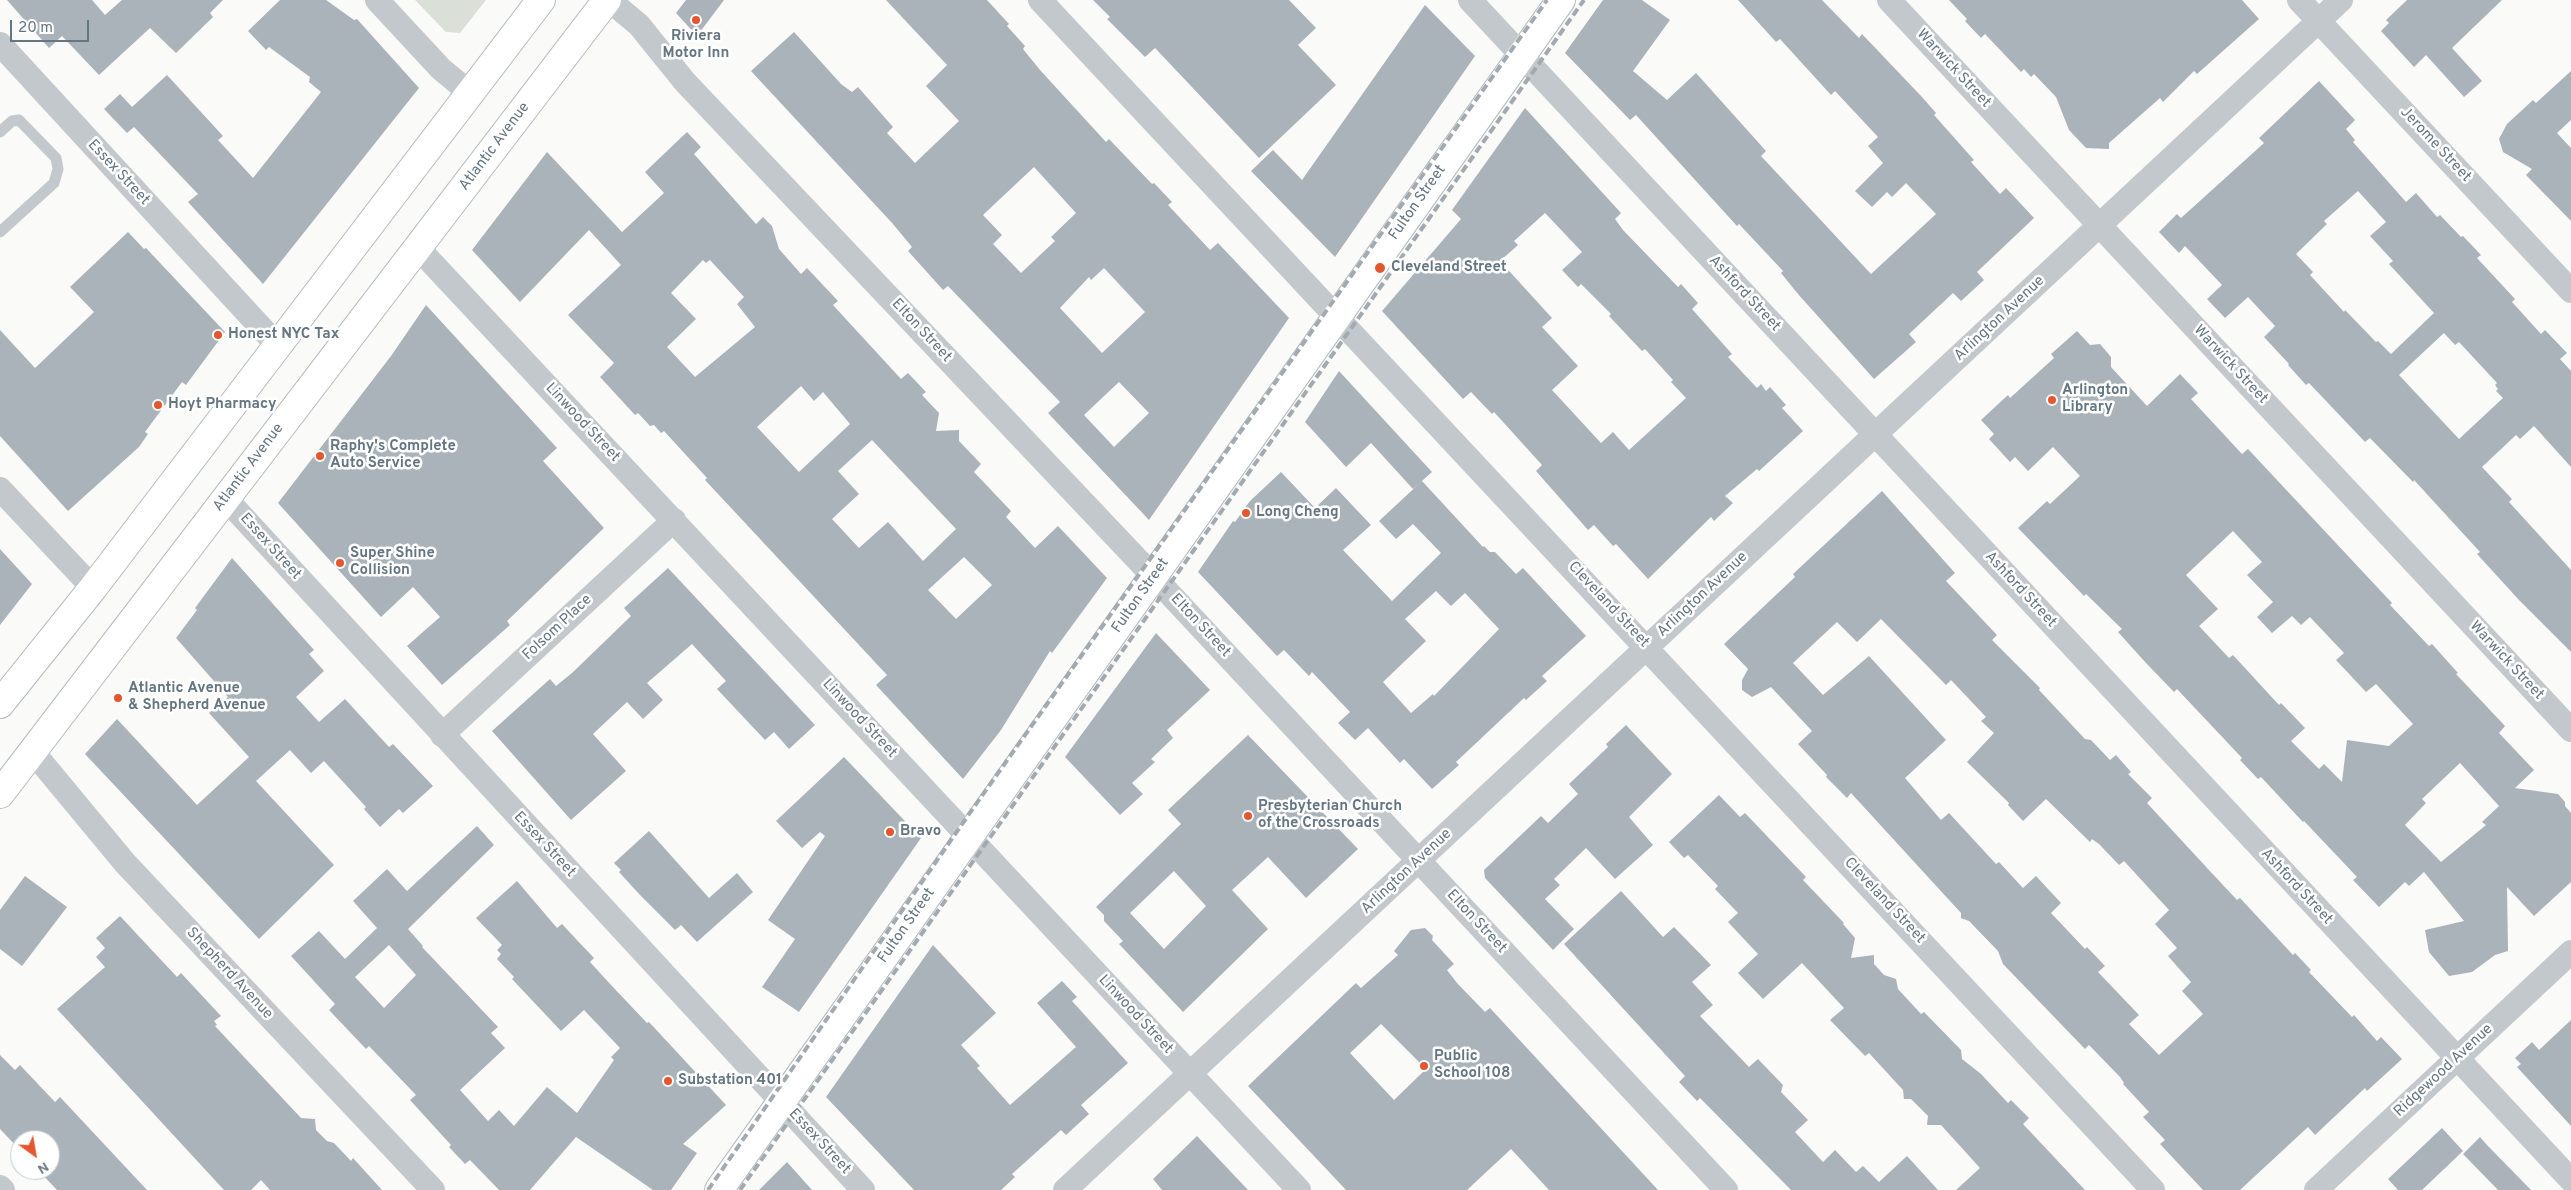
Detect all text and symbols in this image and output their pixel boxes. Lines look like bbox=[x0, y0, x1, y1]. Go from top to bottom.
scale bar bbox=[12, 10, 91, 42]
marker: Riviera Motor Inn bbox=[690, 14, 702, 26]
text: 20 m bbox=[18, 19, 53, 38]
street label: Warwick Street bbox=[1912, 26, 1994, 112]
place label: Riviera Motor Inn bbox=[663, 28, 729, 63]
street label: Atlantic Avenue bbox=[456, 99, 534, 195]
street label: Jerome Street bbox=[2396, 104, 2474, 186]
street label: Essex Street bbox=[83, 137, 153, 209]
street label: Fulton Street bbox=[1386, 162, 1450, 244]
street label: Ashford Street bbox=[1704, 252, 1784, 336]
place label: Cleveland Street bbox=[1391, 259, 1507, 277]
marker: Cleveland Street bbox=[1373, 261, 1387, 275]
street label: Arlington Avenue bbox=[1951, 273, 2049, 365]
street label: Elton Street bbox=[887, 296, 955, 366]
street label: Warwick Street bbox=[2189, 322, 2271, 408]
place label: Honest NYC Tax bbox=[228, 326, 339, 344]
marker: Honest NYC Tax bbox=[212, 329, 224, 341]
street label: Linwood Street bbox=[541, 380, 623, 466]
place label: Arlington Library bbox=[2062, 382, 2128, 417]
marker: Arlington Library bbox=[2046, 394, 2058, 406]
place label: Hoyt Pharmacy bbox=[168, 396, 277, 414]
marker: Hoyt Pharmacy bbox=[152, 399, 164, 411]
street label: Atlantic Avenue bbox=[210, 420, 288, 516]
place label: Raphy's Complete Auto Service bbox=[330, 438, 456, 473]
marker: Raphy's Complete Auto Service bbox=[314, 450, 326, 462]
place label: Long Cheng bbox=[1256, 504, 1339, 522]
marker: Long Cheng bbox=[1240, 507, 1252, 519]
street label: Essex Street bbox=[236, 510, 304, 584]
place label: Super Shine Collision bbox=[350, 545, 435, 580]
street label: Ashford Street bbox=[1980, 548, 2060, 632]
street label: Arlington Avenue bbox=[1654, 549, 1752, 641]
street label: Fulton Street bbox=[1109, 555, 1173, 637]
marker: Super Shine Collision bbox=[334, 557, 346, 569]
street label: Cleveland Street bbox=[1564, 558, 1652, 652]
street label: Folsom Place bbox=[520, 591, 596, 665]
street label: Elton Street bbox=[1166, 591, 1234, 661]
street label: Warwick Street bbox=[2465, 618, 2547, 704]
street label: Linwood Street bbox=[818, 676, 900, 762]
place label: Atlantic Avenue & Shepherd Avenue bbox=[128, 680, 266, 715]
marker: Atlantic Avenue & Shepherd Avenue bbox=[112, 692, 124, 704]
place label: Presbyterian Church of the Crossroads bbox=[1258, 798, 1402, 833]
street label: Essex Street bbox=[509, 809, 579, 881]
marker: Presbyterian Church of the Crossroads bbox=[1242, 810, 1254, 822]
place label: Bravo bbox=[900, 823, 941, 841]
marker: Bravo bbox=[884, 826, 896, 838]
street label: Arlington Avenue bbox=[1358, 826, 1456, 918]
street label: Ashford Street bbox=[2256, 845, 2336, 929]
street label: Cleveland Street bbox=[1840, 854, 1928, 948]
street label: Fulton Street bbox=[875, 885, 939, 967]
street label: Elton Street bbox=[1442, 887, 1510, 957]
street label: Shepherd Avenue bbox=[182, 924, 276, 1024]
street label: Linwood Street bbox=[1094, 972, 1176, 1058]
street label: Ridgewood Avenue bbox=[2391, 1021, 2497, 1121]
place label: Public School 108 bbox=[1434, 1048, 1511, 1083]
marker: Public School 108 bbox=[1418, 1060, 1430, 1072]
place label: Substation 401 bbox=[678, 1072, 782, 1090]
marker: Substation 401 bbox=[662, 1075, 674, 1087]
street label: Essex Street bbox=[784, 1106, 854, 1178]
north arrow bbox=[10, 1130, 60, 1180]
text: N bbox=[34, 1157, 51, 1177]

